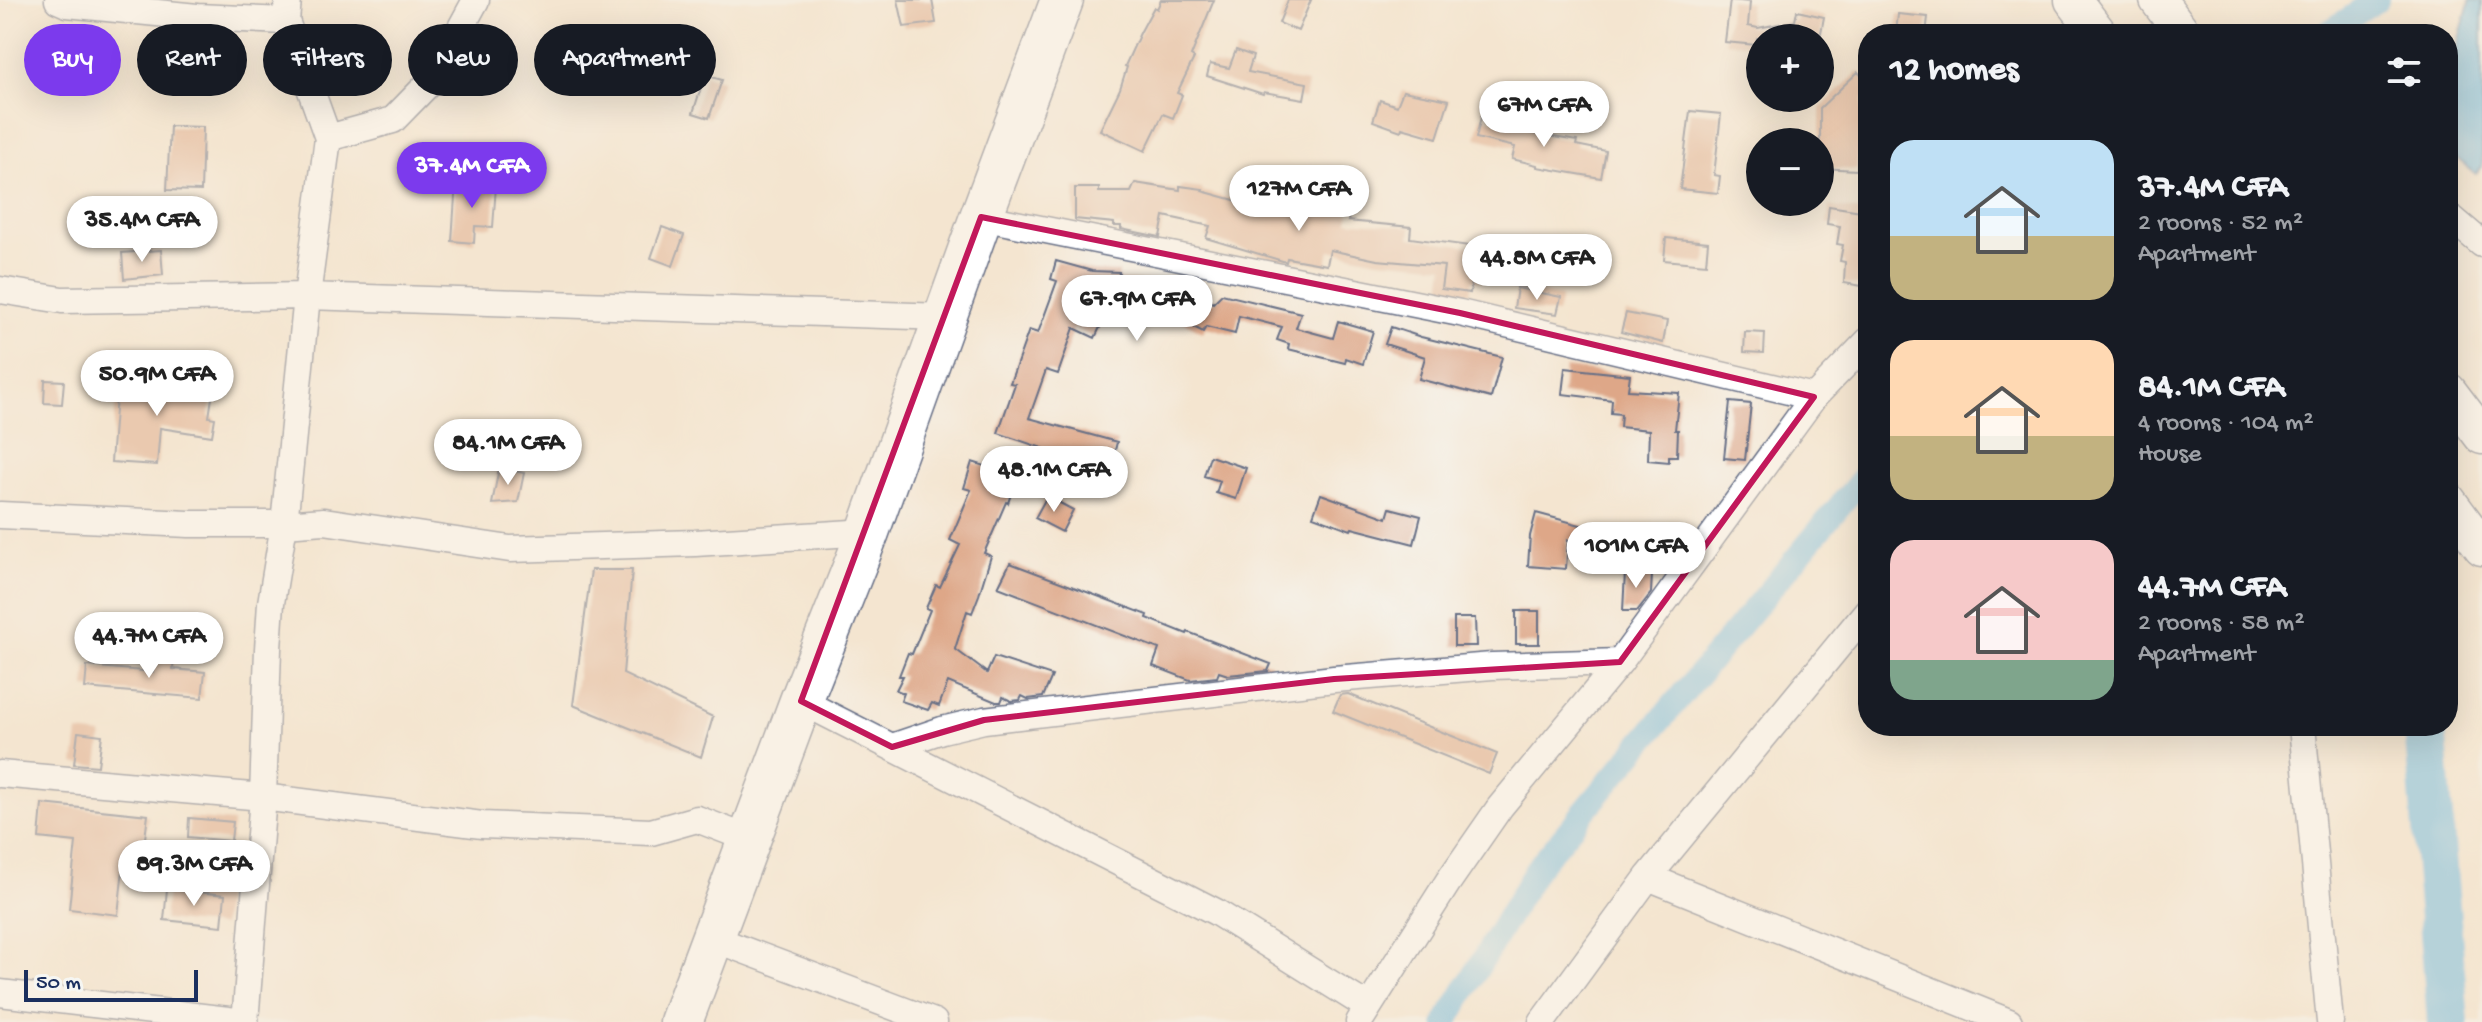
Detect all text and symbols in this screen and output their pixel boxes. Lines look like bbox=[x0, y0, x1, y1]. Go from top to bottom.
chip: Buy bbox=[24, 24, 121, 96]
chip: Rent bbox=[137, 24, 247, 96]
chip: Filters bbox=[263, 24, 392, 96]
chip: New bbox=[408, 24, 518, 96]
chip: Apartment bbox=[534, 24, 716, 96]
map controls bbox=[1746, 24, 1834, 216]
button: + bbox=[1746, 24, 1834, 112]
icon: filters bbox=[2382, 50, 2426, 94]
text: 12 homes bbox=[1890, 52, 2019, 92]
pin: 67M CFA bbox=[1470, 81, 1618, 149]
text: 67M CFA bbox=[1497, 91, 1591, 122]
button: − bbox=[1746, 128, 1834, 216]
pin: 37.4M CFA bbox=[380, 142, 564, 210]
text: 37.4M CFA bbox=[415, 152, 529, 183]
pin: 127M CFA bbox=[1216, 165, 1382, 233]
text: 37.4M CFA bbox=[2138, 169, 2288, 209]
icon: home bbox=[1954, 172, 2050, 268]
text: 127M CFA bbox=[1247, 175, 1351, 206]
pin: 35.4M CFA bbox=[50, 196, 234, 264]
text: 35.4M CFA bbox=[85, 206, 199, 237]
text: 2 rooms · 52 m² bbox=[2138, 209, 2303, 240]
pin: 44.8M CFA bbox=[1445, 234, 1629, 302]
text: Apartment bbox=[2138, 240, 2255, 271]
text: 44.8M CFA bbox=[1480, 244, 1594, 275]
pin: 67.9M CFA bbox=[1045, 275, 1229, 343]
text: 67.9M CFA bbox=[1080, 285, 1194, 316]
pin: 50.9M CFA bbox=[65, 350, 249, 418]
text: 50.9M CFA bbox=[99, 360, 215, 391]
text: 84.1M CFA bbox=[2138, 369, 2285, 409]
icon: home bbox=[1954, 372, 2050, 468]
text: 4 rooms · 104 m² bbox=[2138, 409, 2314, 440]
pin: 84.1M CFA bbox=[416, 419, 600, 487]
text: 84.1M CFA bbox=[452, 429, 564, 460]
text: House bbox=[2138, 440, 2202, 471]
pin: 48.1M CFA bbox=[962, 446, 1146, 514]
text: 48.1M CFA bbox=[998, 456, 1110, 487]
pin: 101M CFA bbox=[1553, 522, 1719, 590]
text: 101M CFA bbox=[1585, 532, 1687, 563]
text: 44.7M CFA bbox=[2138, 569, 2286, 609]
icon: home bbox=[1954, 572, 2050, 668]
text: 2 rooms · 58 m² bbox=[2138, 609, 2304, 640]
pin: 44.7M CFA bbox=[57, 612, 241, 680]
text: 44.7M CFA bbox=[92, 622, 206, 653]
text: Apartment bbox=[2138, 640, 2255, 671]
pin: 89.3M CFA bbox=[102, 840, 286, 908]
text: 89.3M CFA bbox=[136, 850, 252, 881]
scale bar bbox=[24, 966, 198, 1002]
text: 50 m bbox=[36, 971, 81, 997]

